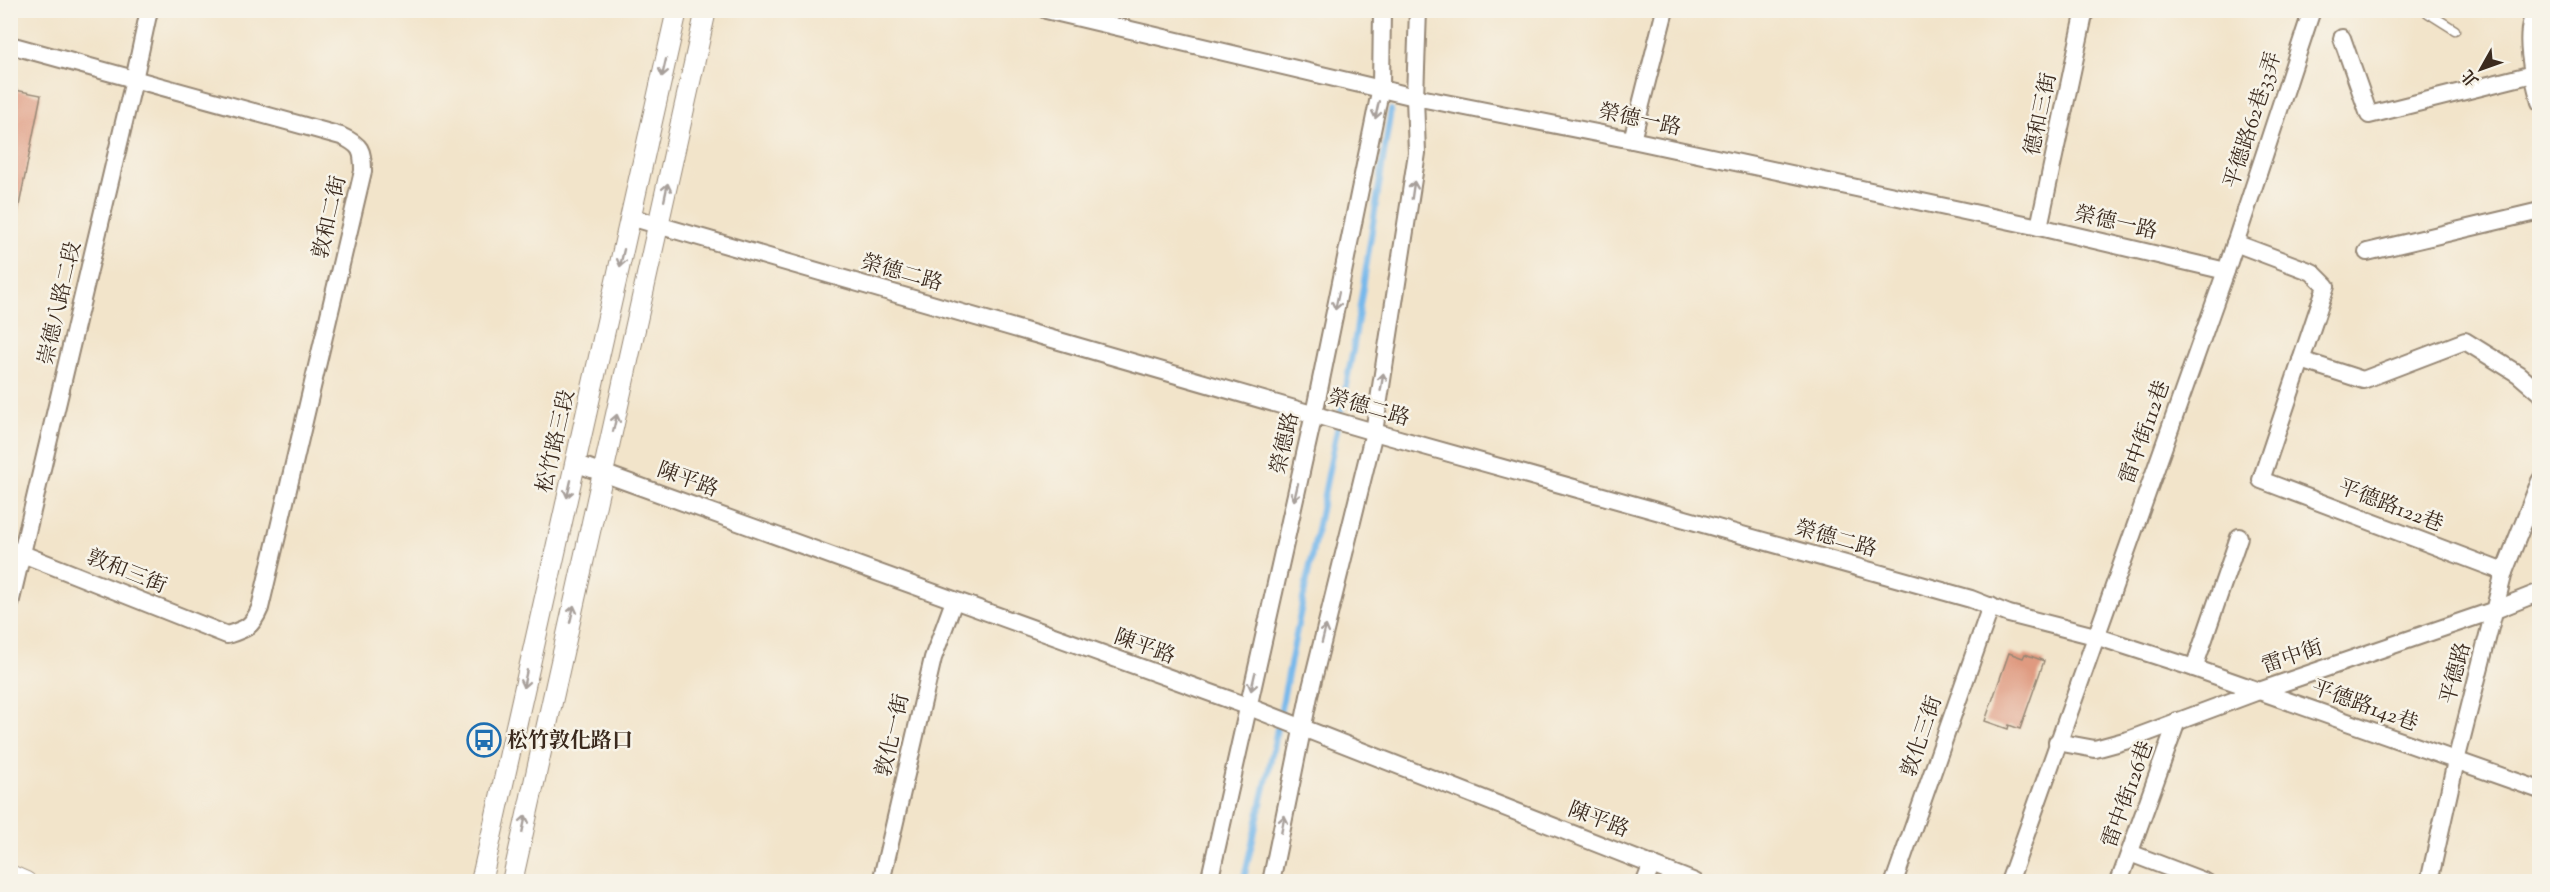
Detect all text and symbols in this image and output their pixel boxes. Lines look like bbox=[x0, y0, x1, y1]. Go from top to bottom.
north arrow bbox=[2451, 39, 2511, 99]
street label: 平德路62巷33弄 bbox=[2218, 48, 2290, 193]
one-way arrow bbox=[658, 58, 670, 77]
text: 北 bbox=[2457, 64, 2485, 91]
street label: 德和三街 bbox=[2019, 70, 2065, 159]
street label: 榮德一路 bbox=[1595, 98, 1684, 144]
one-way arrow bbox=[1370, 101, 1382, 120]
street label: 敦和二街 bbox=[307, 173, 355, 262]
one-way arrow bbox=[1407, 180, 1418, 200]
one-way arrow bbox=[661, 183, 672, 202]
street label: 榮德一路 bbox=[2071, 200, 2160, 248]
street label: 崇德八路二段 bbox=[32, 239, 90, 368]
one-way arrow bbox=[615, 248, 627, 267]
street label: 榮德二路 bbox=[857, 248, 946, 300]
one-way arrow bbox=[1331, 291, 1342, 311]
one-way arrow bbox=[1377, 373, 1388, 393]
street label: 雷中街112巷 bbox=[2113, 377, 2178, 489]
street label: 榮德二路 bbox=[1324, 383, 1413, 435]
street label: 松竹路三段 bbox=[531, 387, 583, 496]
street label: 榮德路 bbox=[1264, 409, 1308, 478]
one-way arrow bbox=[609, 414, 621, 433]
street label: 陳平路 bbox=[653, 456, 722, 506]
street label: 平德路122巷 bbox=[2333, 473, 2447, 541]
one-way arrow bbox=[563, 479, 575, 498]
one-way arrow bbox=[1290, 482, 1301, 501]
street label: 榮德二路 bbox=[1791, 514, 1880, 566]
street label: 敦和三街 bbox=[82, 543, 171, 602]
one-way arrow bbox=[566, 604, 578, 623]
street label: 陳平路 bbox=[1110, 623, 1179, 673]
one-way arrow bbox=[1319, 624, 1331, 643]
street label: 雷中街 bbox=[2258, 633, 2327, 682]
street label: 平德路 bbox=[2434, 639, 2480, 708]
one-way arrow bbox=[519, 669, 530, 688]
one-way arrow bbox=[1246, 672, 1258, 691]
street label: 平德路142巷 bbox=[2307, 674, 2422, 740]
street label: 敦化一街 bbox=[870, 691, 918, 780]
street label: 敦化三街 bbox=[1895, 692, 1951, 781]
bus stop icon: 松竹敦化路口 bbox=[466, 722, 502, 758]
place label: 松竹敦化路口 bbox=[507, 727, 633, 757]
street label: 雷中街126巷 bbox=[2096, 737, 2162, 852]
street label: 陳平路 bbox=[1563, 796, 1633, 846]
one-way arrow bbox=[519, 815, 531, 834]
one-way arrow bbox=[1278, 815, 1289, 834]

